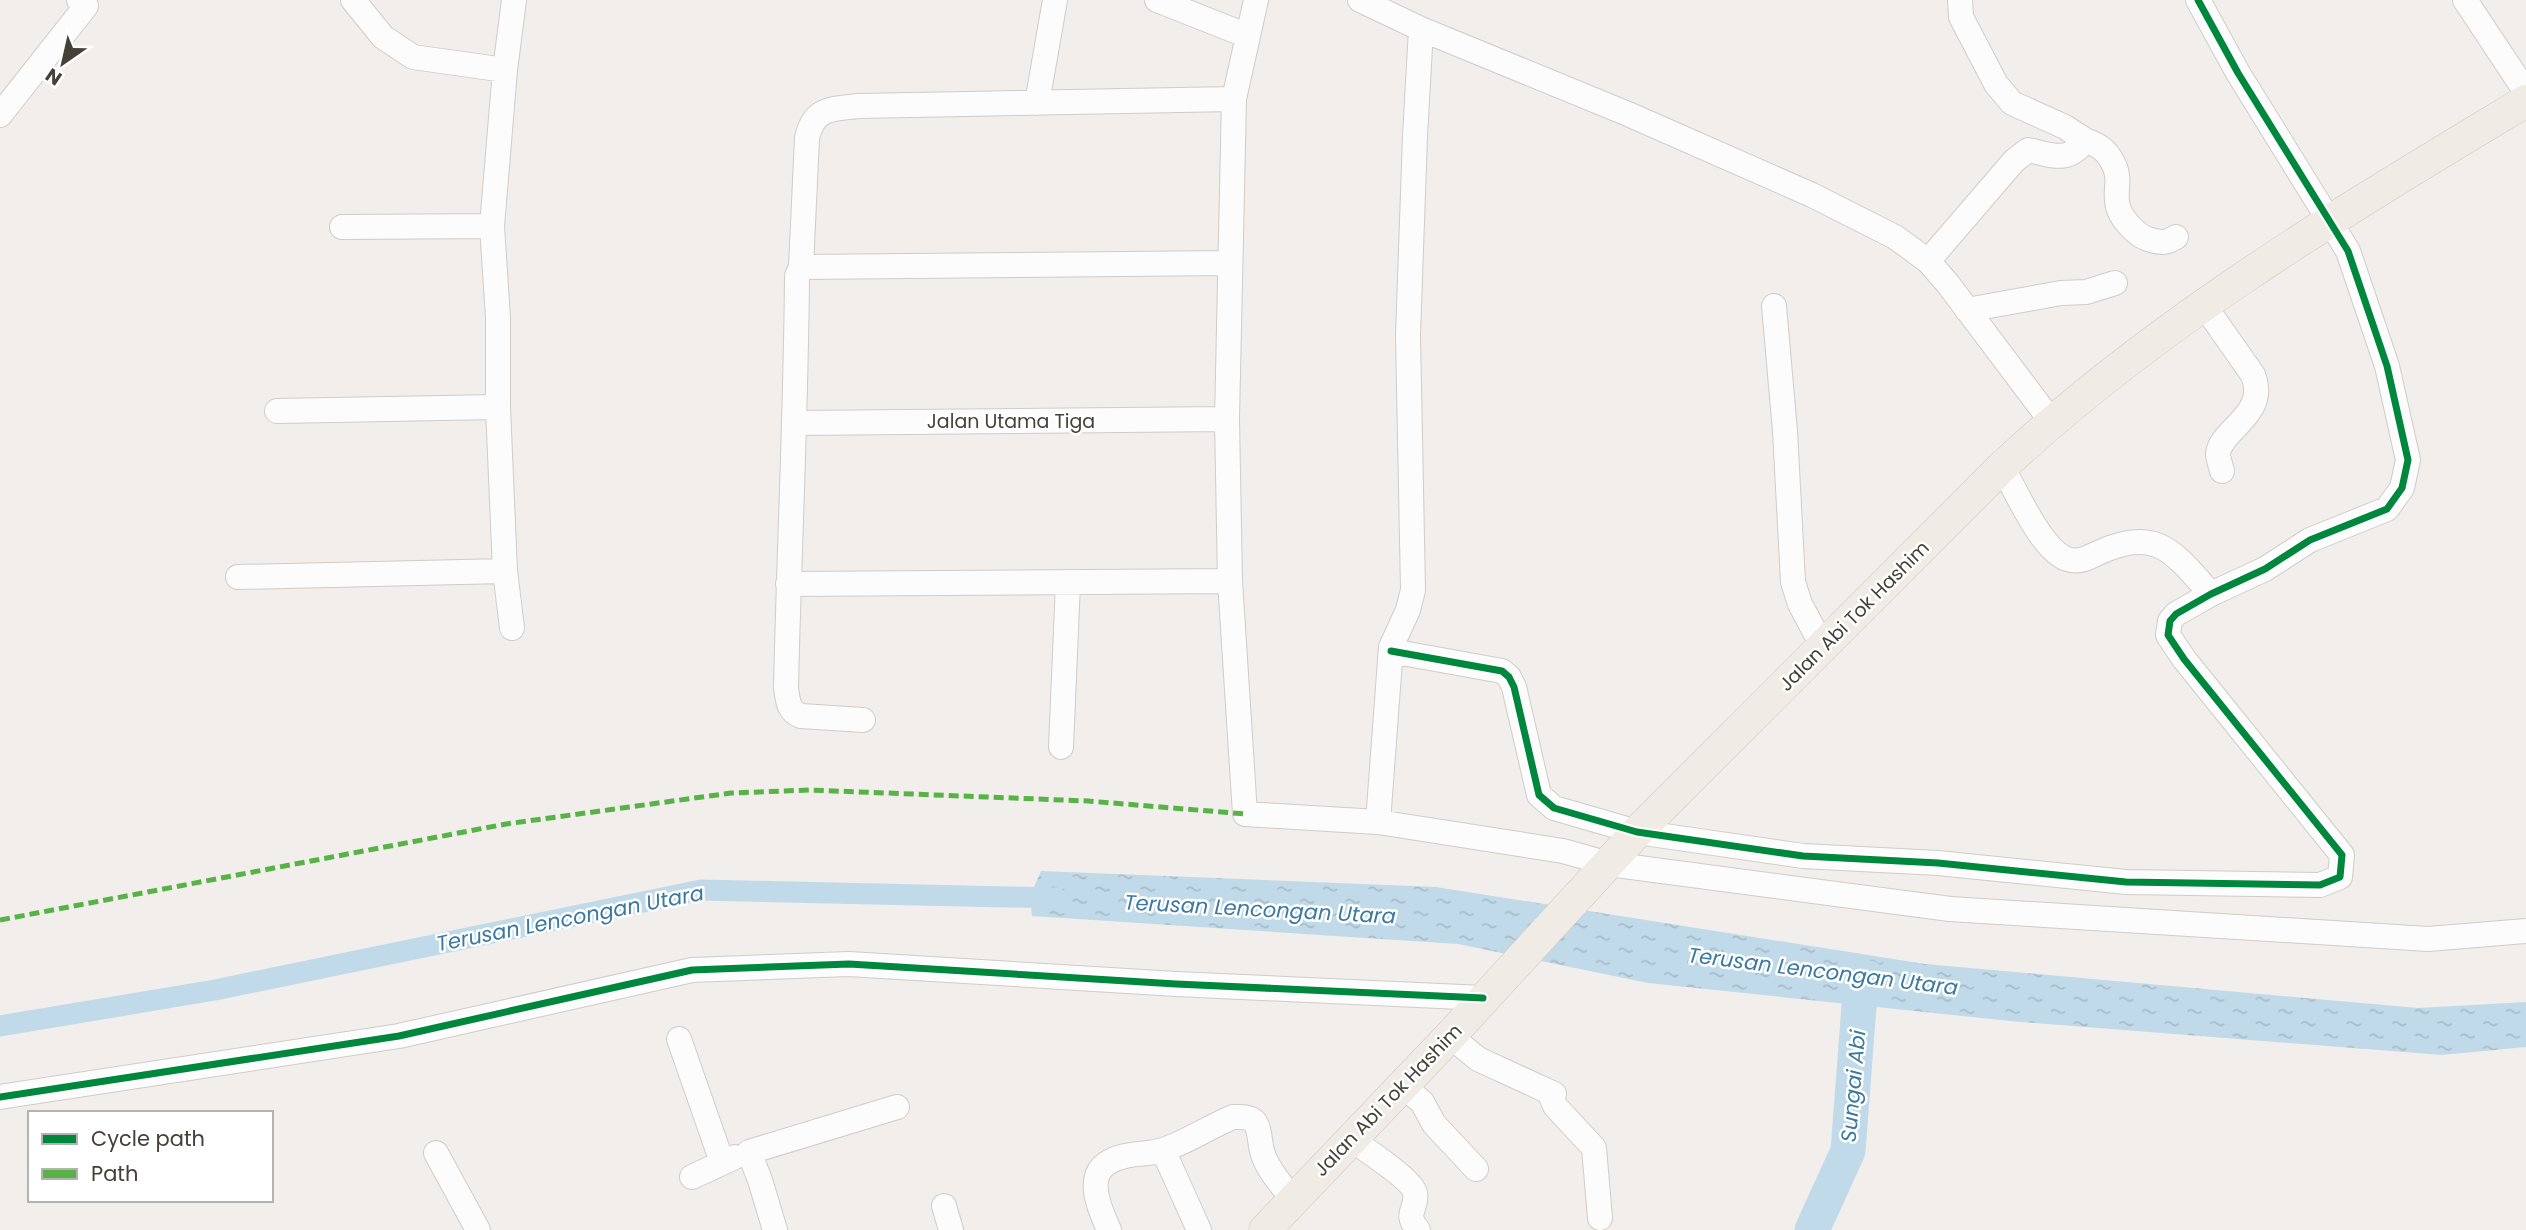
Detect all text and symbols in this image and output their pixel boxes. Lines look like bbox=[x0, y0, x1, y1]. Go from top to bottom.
north arrow bbox=[28, 28, 98, 98]
text: N bbox=[40, 61, 67, 92]
street label: Jalan Utama Tiga bbox=[927, 408, 1095, 435]
street label: Jalan Abi Tok Hashim bbox=[1773, 535, 1935, 697]
water label: Terusan Lencongan Utara bbox=[434, 878, 706, 958]
water label: Terusan Lencongan Utara bbox=[1124, 887, 1396, 931]
water label: Terusan Lencongan Utara bbox=[1686, 940, 1960, 1002]
street label: Jalan Abi Tok Hashim bbox=[1308, 1018, 1468, 1182]
water label: Sungai Abi bbox=[1834, 1028, 1872, 1143]
legend bbox=[28, 1111, 273, 1202]
text: Cycle path bbox=[91, 1124, 205, 1153]
text: Path bbox=[91, 1159, 138, 1188]

